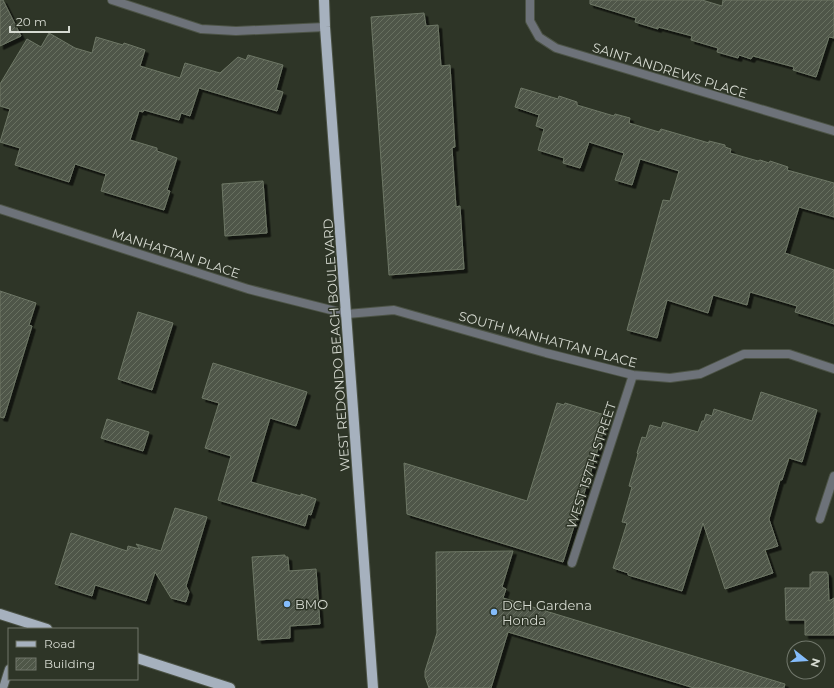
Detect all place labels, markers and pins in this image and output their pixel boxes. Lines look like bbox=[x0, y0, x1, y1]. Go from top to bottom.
place label: BMO bbox=[295, 596, 328, 612]
place label: DCH Gardena Honda bbox=[502, 597, 592, 628]
marker: BMO bbox=[282, 599, 292, 609]
marker: DCH Gardena Honda bbox=[489, 607, 499, 617]

